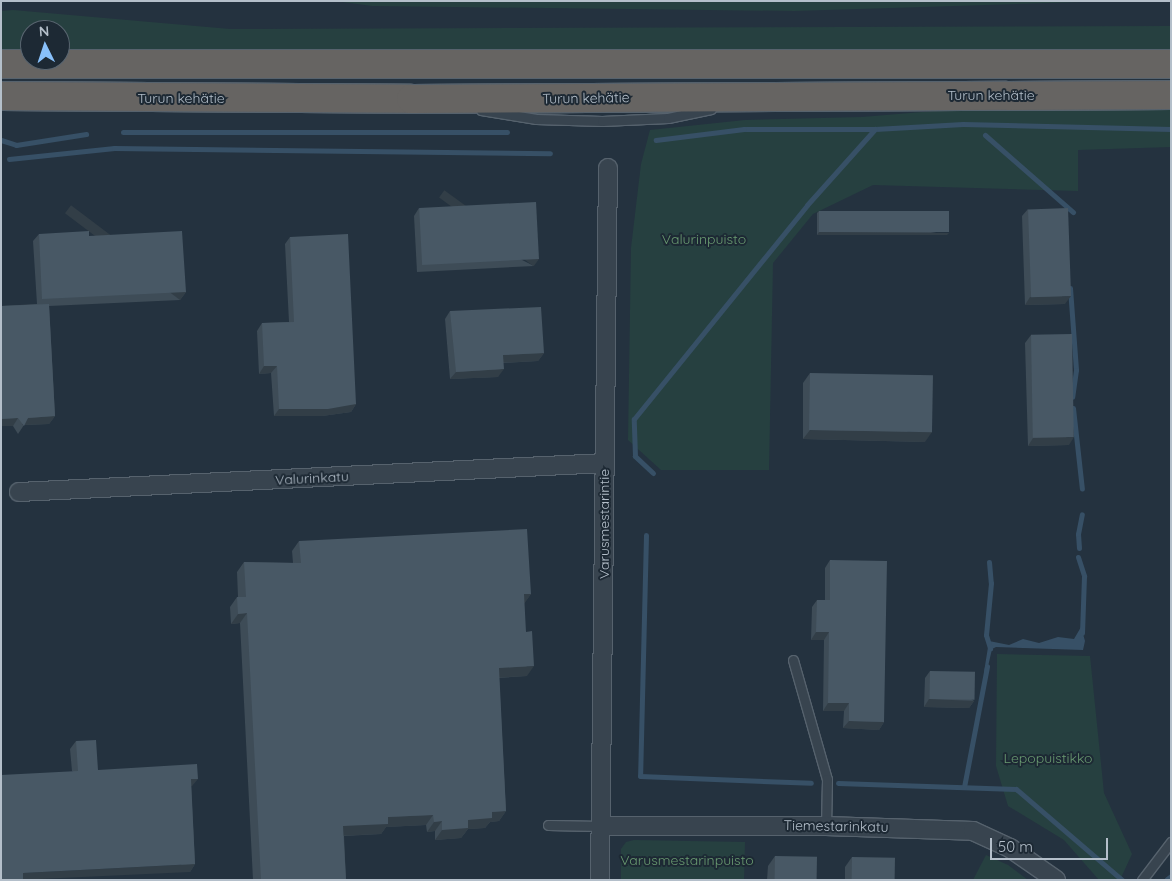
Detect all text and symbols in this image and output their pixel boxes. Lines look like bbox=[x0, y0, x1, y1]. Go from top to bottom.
north arrow bbox=[20, 20, 70, 70]
text: N bbox=[38, 22, 50, 40]
street label: Turun kehätie bbox=[947, 87, 1035, 103]
street label: Turun kehätie bbox=[542, 89, 630, 107]
street label: Turun kehätie bbox=[137, 90, 225, 106]
park label: Valurinpuisto bbox=[662, 231, 746, 247]
street label: Valurinkatu bbox=[275, 468, 349, 488]
street label: Varusmestarintie bbox=[596, 469, 612, 579]
park label: Lepopuistikko bbox=[1003, 750, 1093, 766]
street label: Tiemestarinkatu bbox=[783, 817, 889, 835]
scale bar bbox=[992, 828, 1110, 860]
text: 50 m bbox=[998, 837, 1033, 856]
park label: Varusmestarinpuisto bbox=[620, 852, 754, 868]

